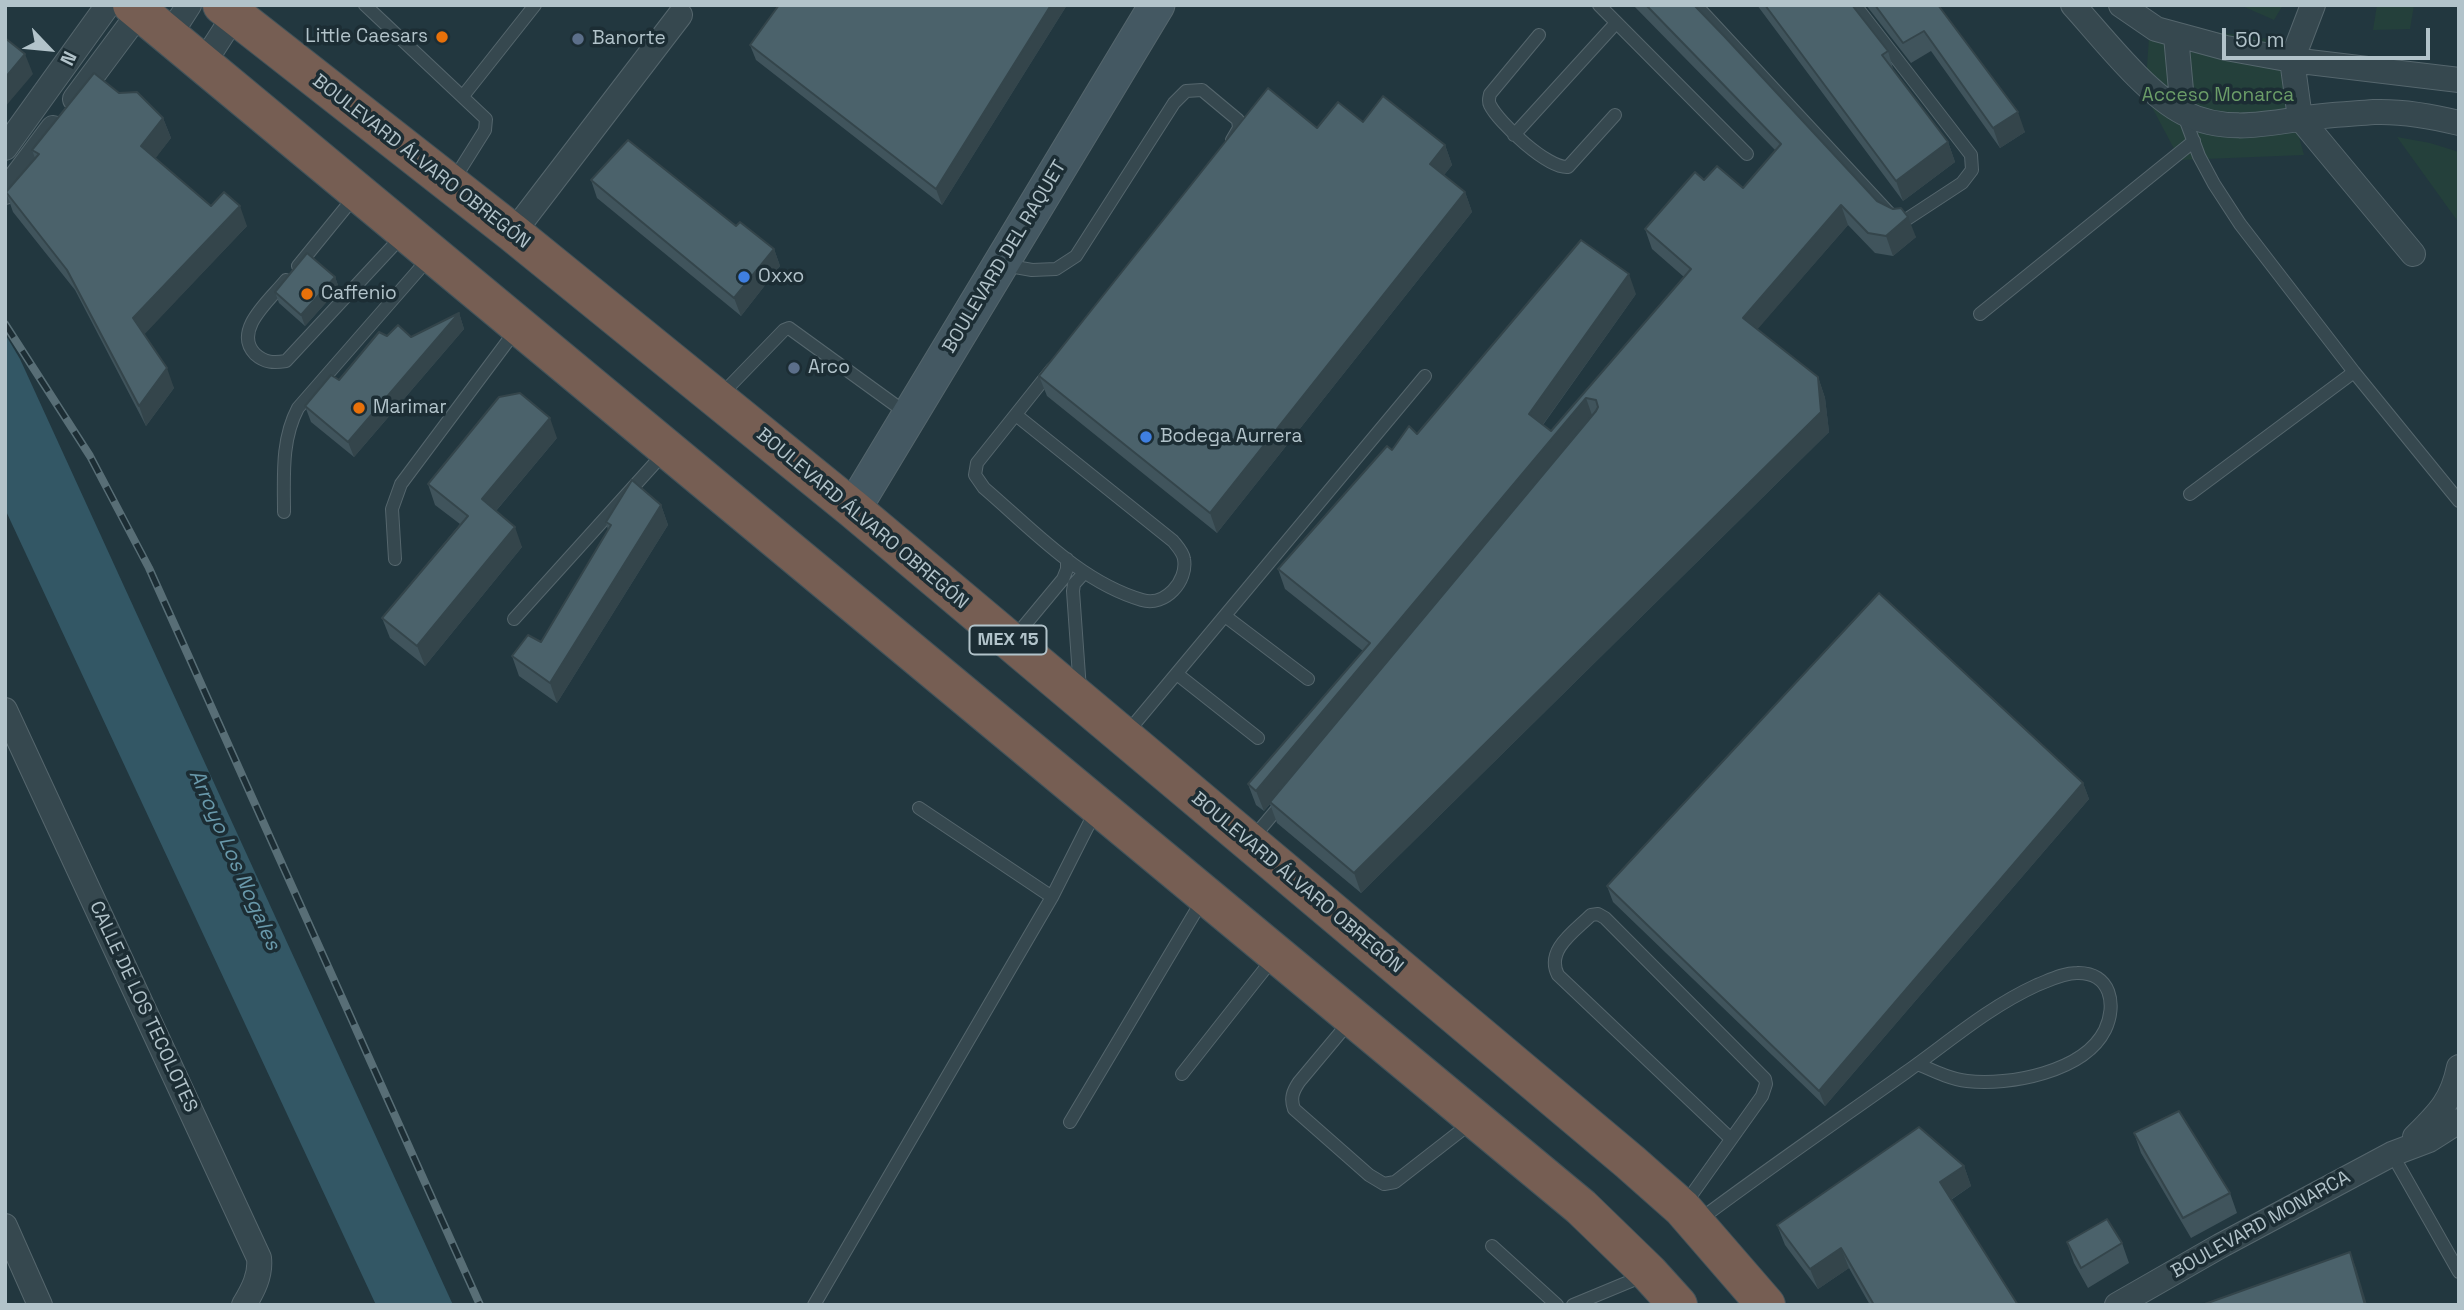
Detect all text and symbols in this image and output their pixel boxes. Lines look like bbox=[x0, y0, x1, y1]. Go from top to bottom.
north arrow bbox=[14, 14, 84, 84]
scale bar bbox=[2226, 14, 2434, 58]
place label: Little Caesars bbox=[305, 26, 428, 48]
text: 50 m bbox=[2235, 26, 2285, 53]
place label: Banorte bbox=[592, 28, 666, 50]
marker: Little Caesars bbox=[434, 29, 450, 45]
marker: Banorte bbox=[570, 31, 586, 47]
text: N bbox=[54, 47, 82, 70]
street label: BOULEVARD ÁLVARO OBREGÓN bbox=[308, 70, 534, 254]
park label: Acceso Monarca bbox=[2142, 85, 2294, 107]
street label: BOULEVARD DEL RAQUET bbox=[938, 157, 1072, 357]
place label: Oxxo bbox=[758, 266, 804, 288]
marker: Oxxo bbox=[736, 269, 752, 285]
place label: Caffenio bbox=[321, 283, 397, 305]
marker: Caffenio bbox=[299, 286, 315, 302]
place label: Arco bbox=[808, 357, 850, 379]
marker: Arco bbox=[786, 360, 802, 376]
place label: Marimar bbox=[373, 397, 447, 419]
marker: Marimar bbox=[351, 400, 367, 416]
street label: BOULEVARD ÁLVARO OBREGÓN bbox=[751, 424, 973, 614]
place label: Bodega Aurrera bbox=[1160, 426, 1302, 448]
marker: Bodega Aurrera bbox=[1138, 429, 1154, 445]
road number: MEX 15 bbox=[970, 626, 1046, 654]
water label: Arroyo Los Nogales bbox=[183, 766, 285, 954]
street label: BOULEVARD ÁLVARO OBREGÓN bbox=[1186, 788, 1408, 978]
street label: CALLE DE LOS TECOLOTES bbox=[84, 898, 202, 1116]
street label: BOULEVARD MONARCA bbox=[2168, 1166, 2354, 1284]

